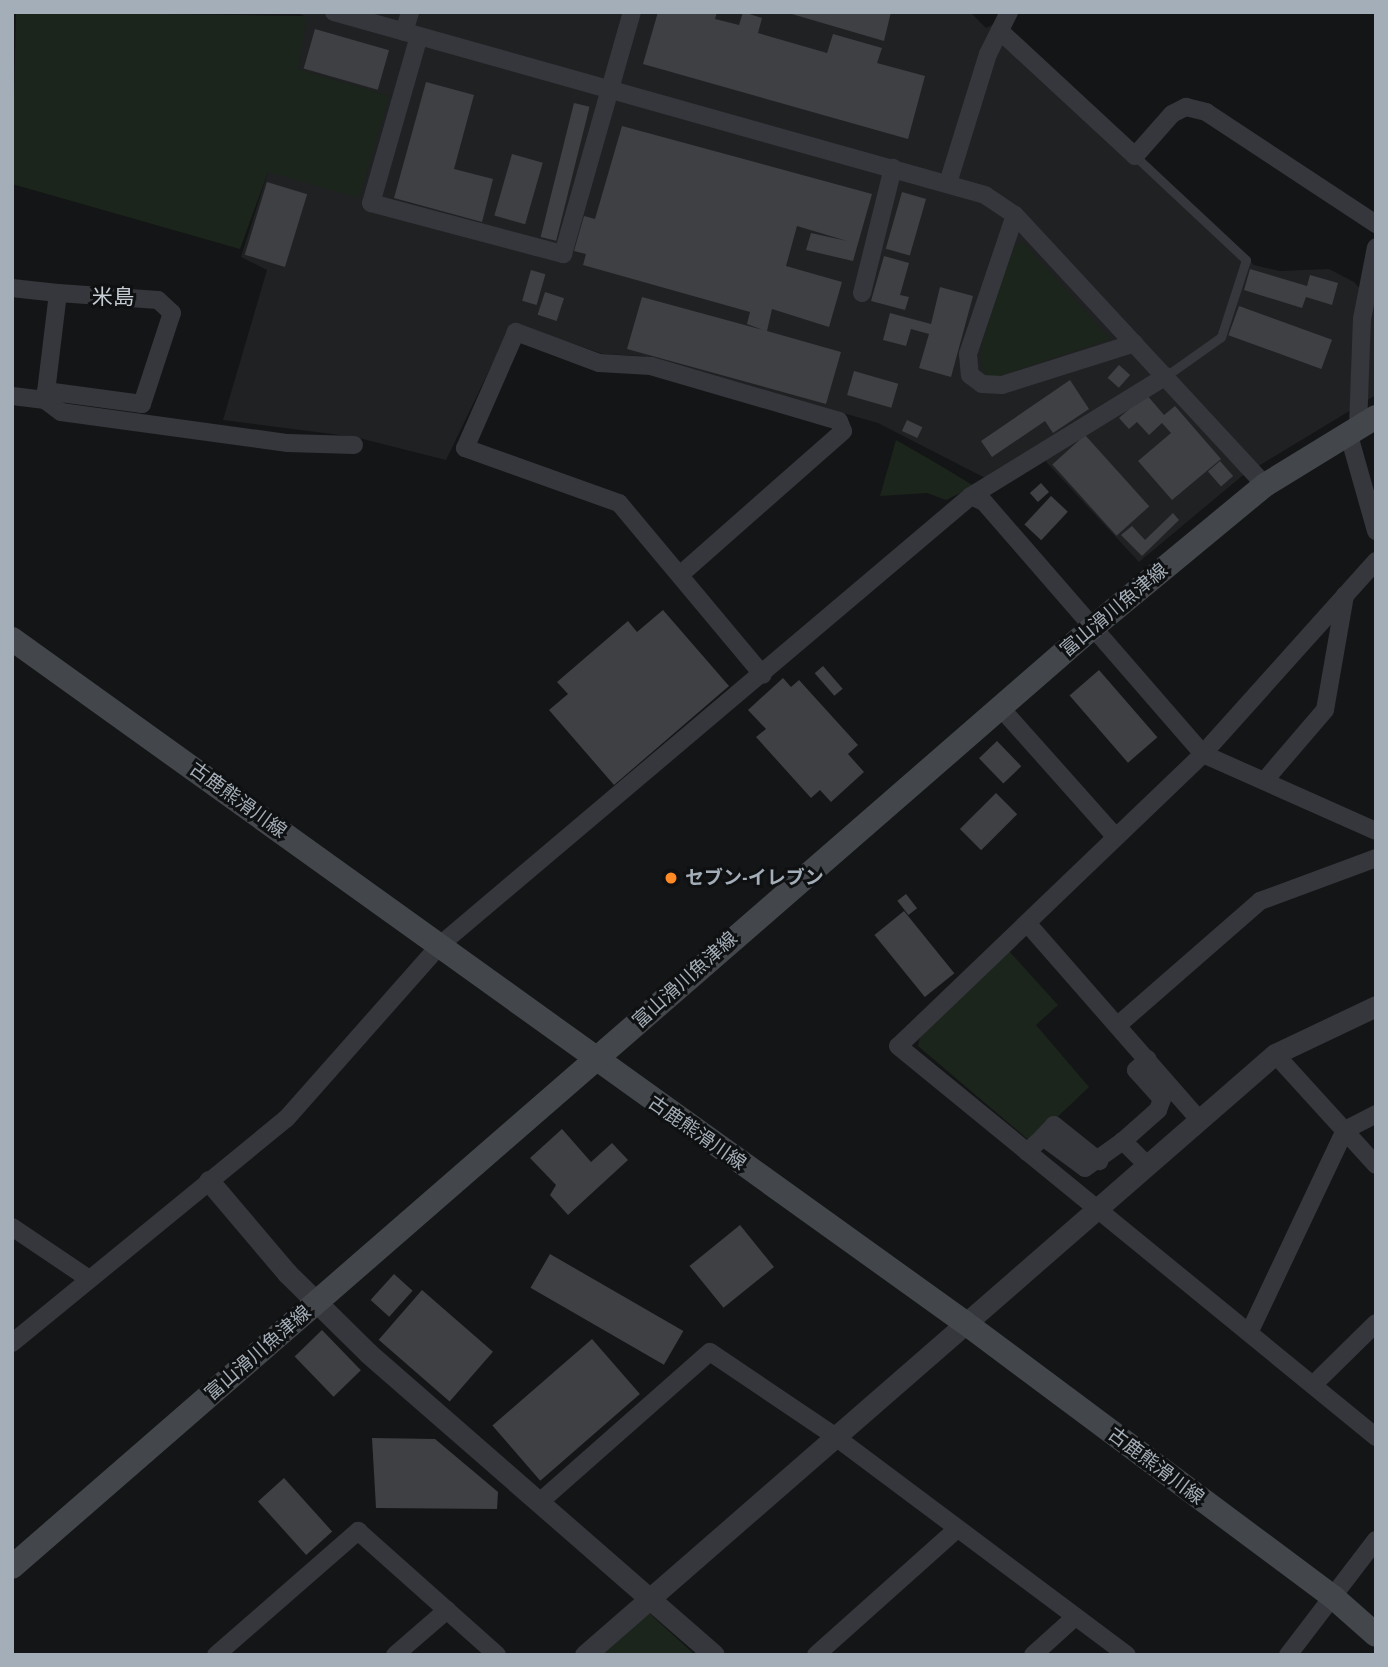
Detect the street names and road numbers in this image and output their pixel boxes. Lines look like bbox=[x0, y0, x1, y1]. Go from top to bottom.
street label: 富山滑川魚津線 bbox=[1056, 559, 1172, 661]
street label: 古鹿熊滑川線 bbox=[185, 757, 291, 843]
street label: 富山滑川魚津線 bbox=[628, 927, 742, 1033]
street label: 古鹿熊滑川線 bbox=[644, 1091, 750, 1175]
street label: 富山滑川魚津線 bbox=[200, 1301, 316, 1405]
street label: 古鹿熊滑川線 bbox=[1104, 1423, 1208, 1509]

